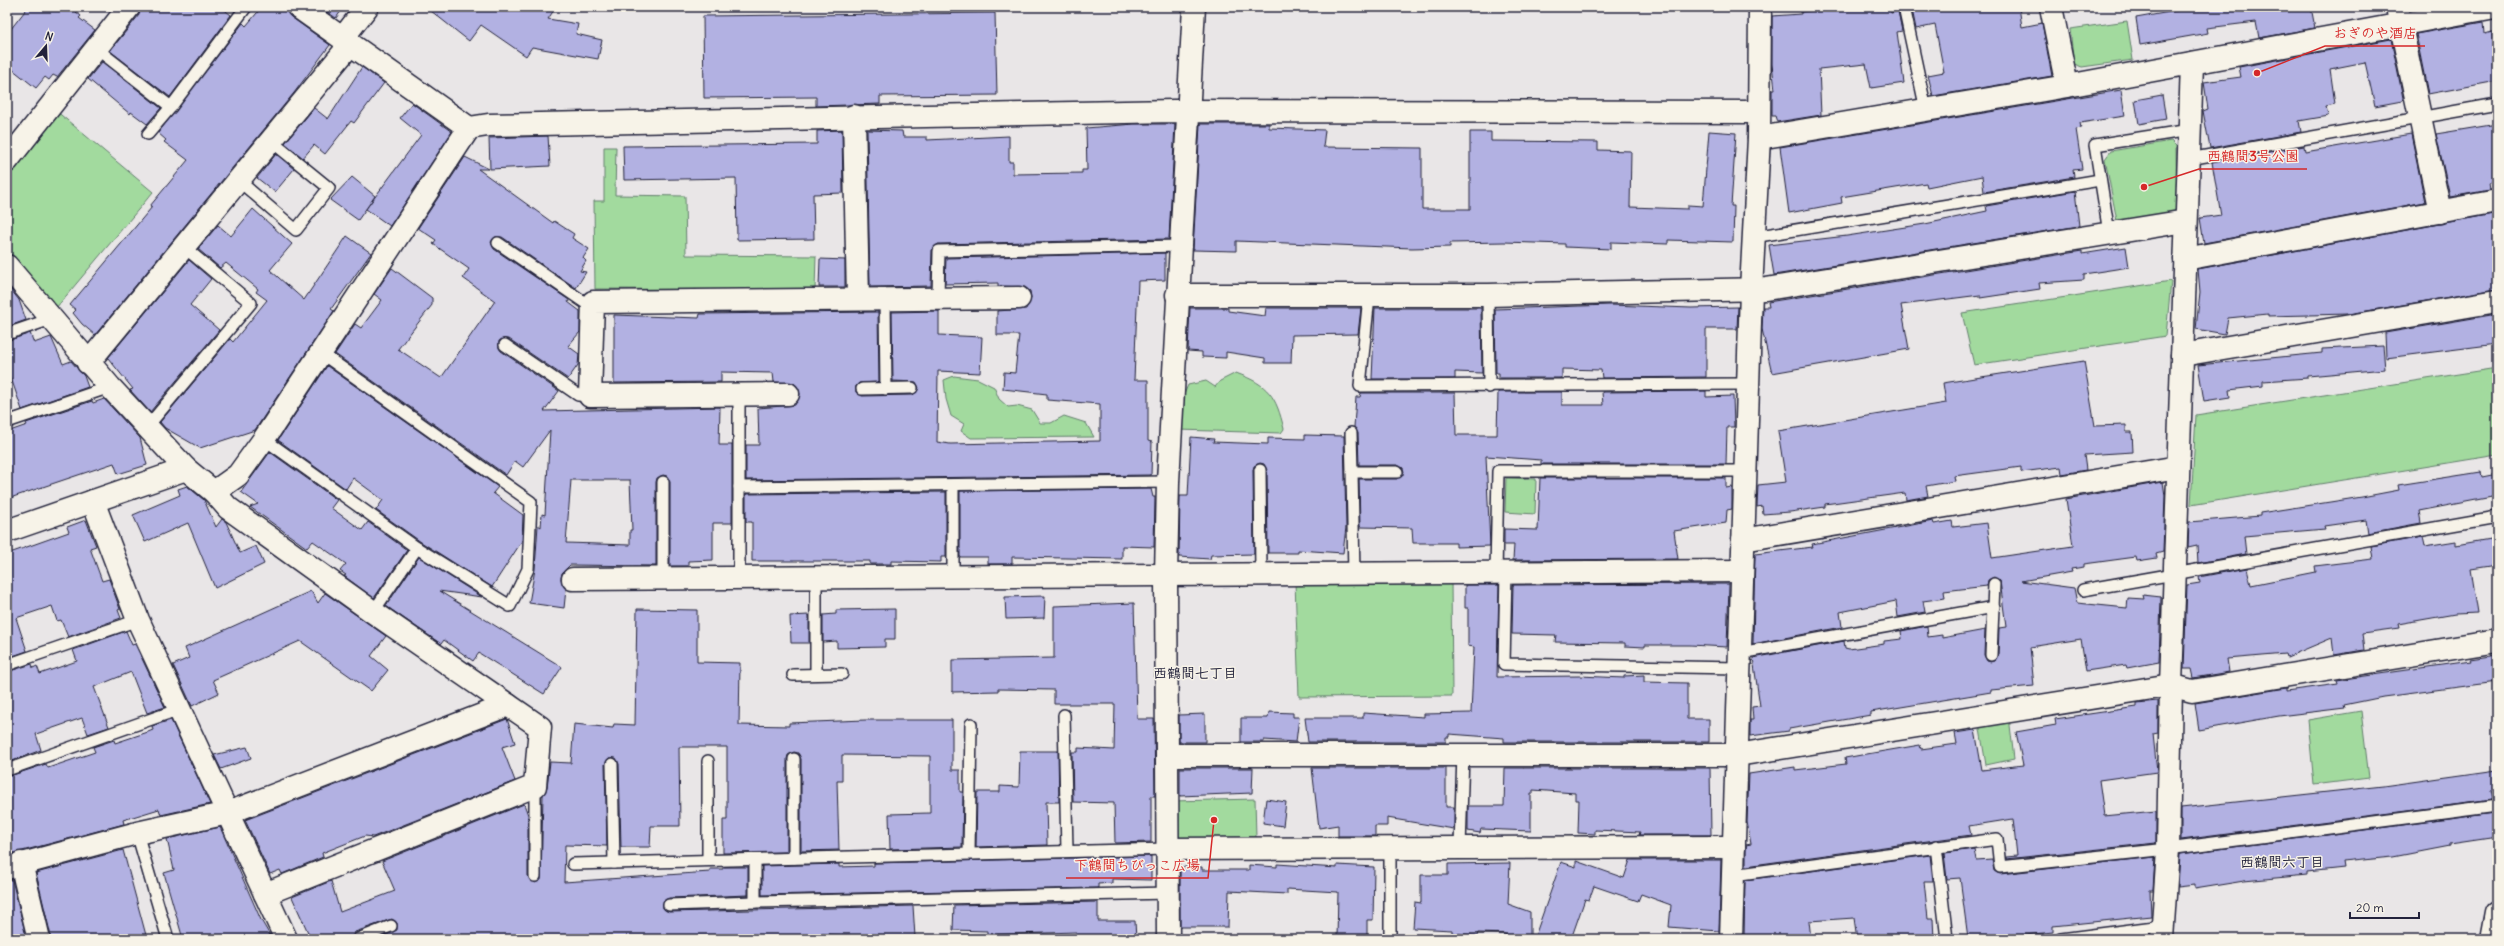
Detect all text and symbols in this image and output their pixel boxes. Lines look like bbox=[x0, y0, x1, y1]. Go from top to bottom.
callout: おぎのや酒店 bbox=[2325, 20, 2425, 46]
text: おぎのや酒店 bbox=[2333, 24, 2417, 42]
north arrow bbox=[26, 26, 66, 66]
text: N bbox=[43, 29, 55, 44]
callout: 西鶴間3号公園 bbox=[2199, 143, 2307, 169]
text: 西鶴間3号公園 bbox=[2207, 147, 2299, 165]
district label: 西鶴間七丁目 bbox=[1153, 664, 1237, 682]
callout: 下鶴間ちびっこ広場 bbox=[1066, 852, 1208, 878]
district label: 西鶴間六丁目 bbox=[2240, 853, 2324, 871]
text: 下鶴間ちびっこ広場 bbox=[1074, 856, 1200, 874]
scale bar bbox=[2350, 894, 2419, 920]
text: 20 m bbox=[2356, 900, 2384, 915]

